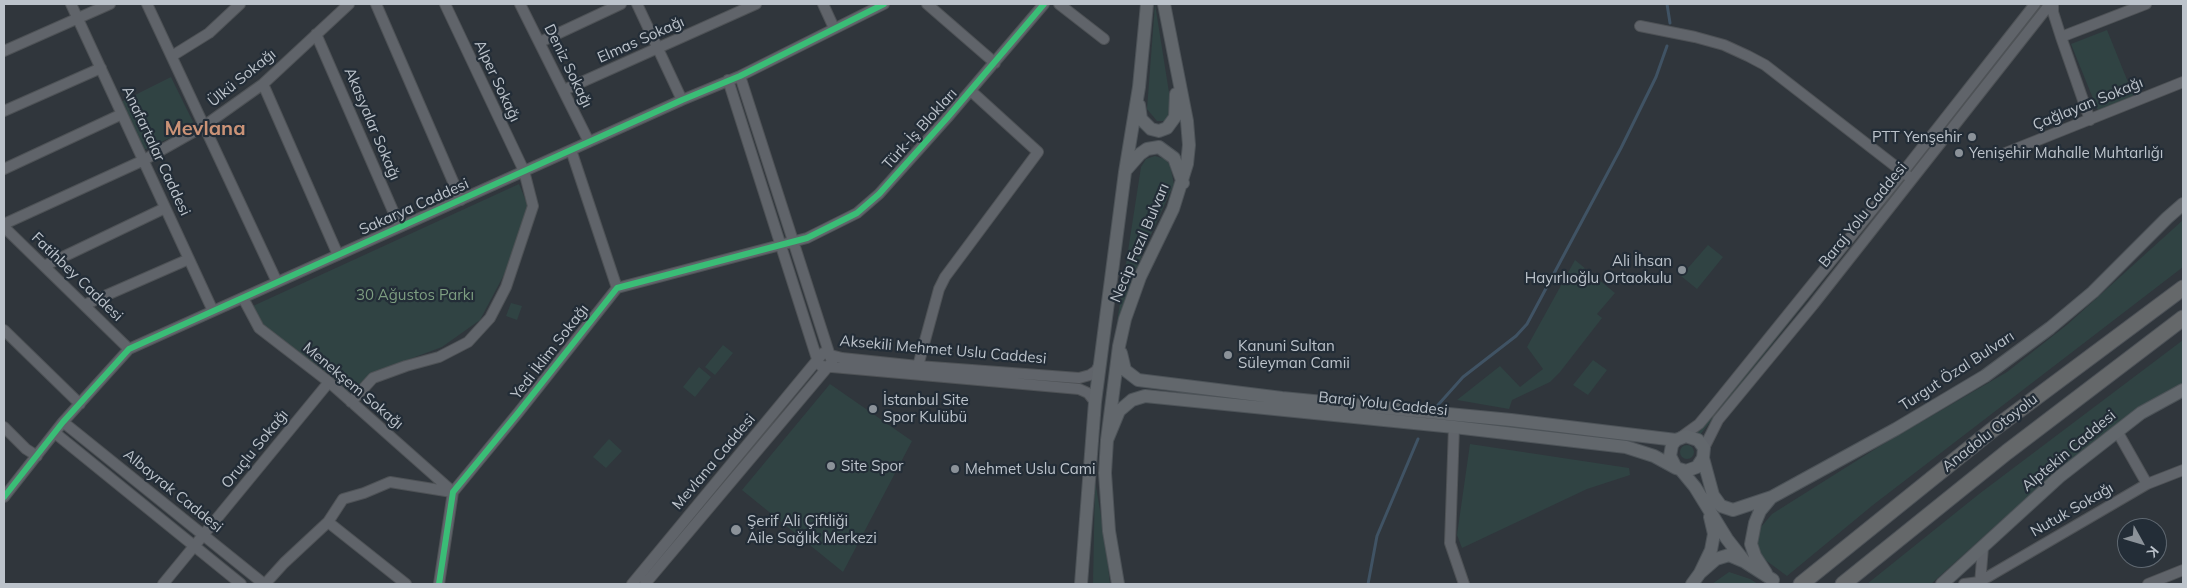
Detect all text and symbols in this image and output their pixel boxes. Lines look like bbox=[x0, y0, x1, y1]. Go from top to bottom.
street label: Elmas Sokağı bbox=[595, 13, 687, 67]
street label: Deniz Sokağı bbox=[540, 21, 596, 111]
street label: Alper Sokağı bbox=[470, 37, 524, 125]
street label: Ülkü Sokağı bbox=[204, 45, 280, 111]
street label: Akasyalar Sokağı bbox=[340, 65, 404, 183]
street label: Çağlayan Sokağı bbox=[2030, 74, 2146, 134]
street label: Anafartalar Caddesi bbox=[118, 83, 194, 219]
street label: Türk-İş Blokları bbox=[879, 85, 961, 173]
district label: Mevlana bbox=[164, 117, 246, 141]
place label: PTT Yenşehir bbox=[1872, 128, 1962, 146]
marker: PTT Yenşehir bbox=[1966, 131, 1978, 143]
place label: Yenişehir Mahalle Muhtarlığı bbox=[1969, 144, 2163, 162]
marker: Yenişehir Mahalle Muhtarlığı bbox=[1953, 147, 1965, 159]
street label: Baraj Yolu Caddesi bbox=[1815, 159, 1911, 271]
street label: Sakarya Caddesi bbox=[357, 175, 471, 239]
street label: Necip Fazıl Bulvarı bbox=[1107, 181, 1173, 305]
street label: Fatihbey Caddesi bbox=[28, 229, 126, 325]
place label: Ali İhsan Hayırlıoğlu Ortaokulu bbox=[1525, 252, 1672, 287]
marker: Ali İhsan Hayırlıoğlu Ortaokulu bbox=[1676, 264, 1688, 276]
park label: 30 Ağustos Parkı bbox=[356, 286, 474, 304]
street label: Yedi İklim Sokağı bbox=[507, 301, 593, 403]
street label: Turgut Özal Bulvarı bbox=[1896, 327, 2018, 415]
street label: Aksekili Mehmet Uslu Caddesi bbox=[839, 332, 1047, 368]
place label: Kanuni Sultan Süleyman Camii bbox=[1238, 337, 1350, 372]
street label: Menekşem Sokağı bbox=[299, 339, 407, 433]
marker: Kanuni Sultan Süleyman Camii bbox=[1222, 349, 1234, 361]
street label: Baraj Yolu Caddesi bbox=[1317, 388, 1449, 420]
street label: Anadolu Otoyolu bbox=[1939, 390, 2041, 476]
place label: İstanbul Site Spor Kulübü bbox=[883, 391, 969, 426]
marker: İstanbul Site Spor Kulübü bbox=[867, 403, 879, 415]
street label: Oruçlu Sokağı bbox=[218, 406, 292, 492]
street label: Alptekin Caddesi bbox=[2018, 406, 2120, 496]
street label: Mevlana Caddesi bbox=[669, 410, 759, 514]
street label: Albayrak Caddesi bbox=[120, 445, 226, 537]
place label: Site Spor bbox=[841, 457, 904, 475]
marker: Site Spor bbox=[825, 460, 837, 472]
place label: Mehmet Uslu Cami bbox=[965, 460, 1096, 478]
marker: Mehmet Uslu Cami bbox=[949, 463, 961, 475]
street label: Nutuk Sokağı bbox=[2027, 479, 2117, 541]
place label: Şerif Ali Çiftliği Aile Sağlık Merkezi bbox=[747, 512, 877, 547]
north arrow bbox=[2117, 518, 2167, 568]
marker: Şerif Ali Çiftliği Aile Sağlık Merkezi bbox=[729, 523, 743, 537]
text: K bbox=[2143, 543, 2163, 561]

